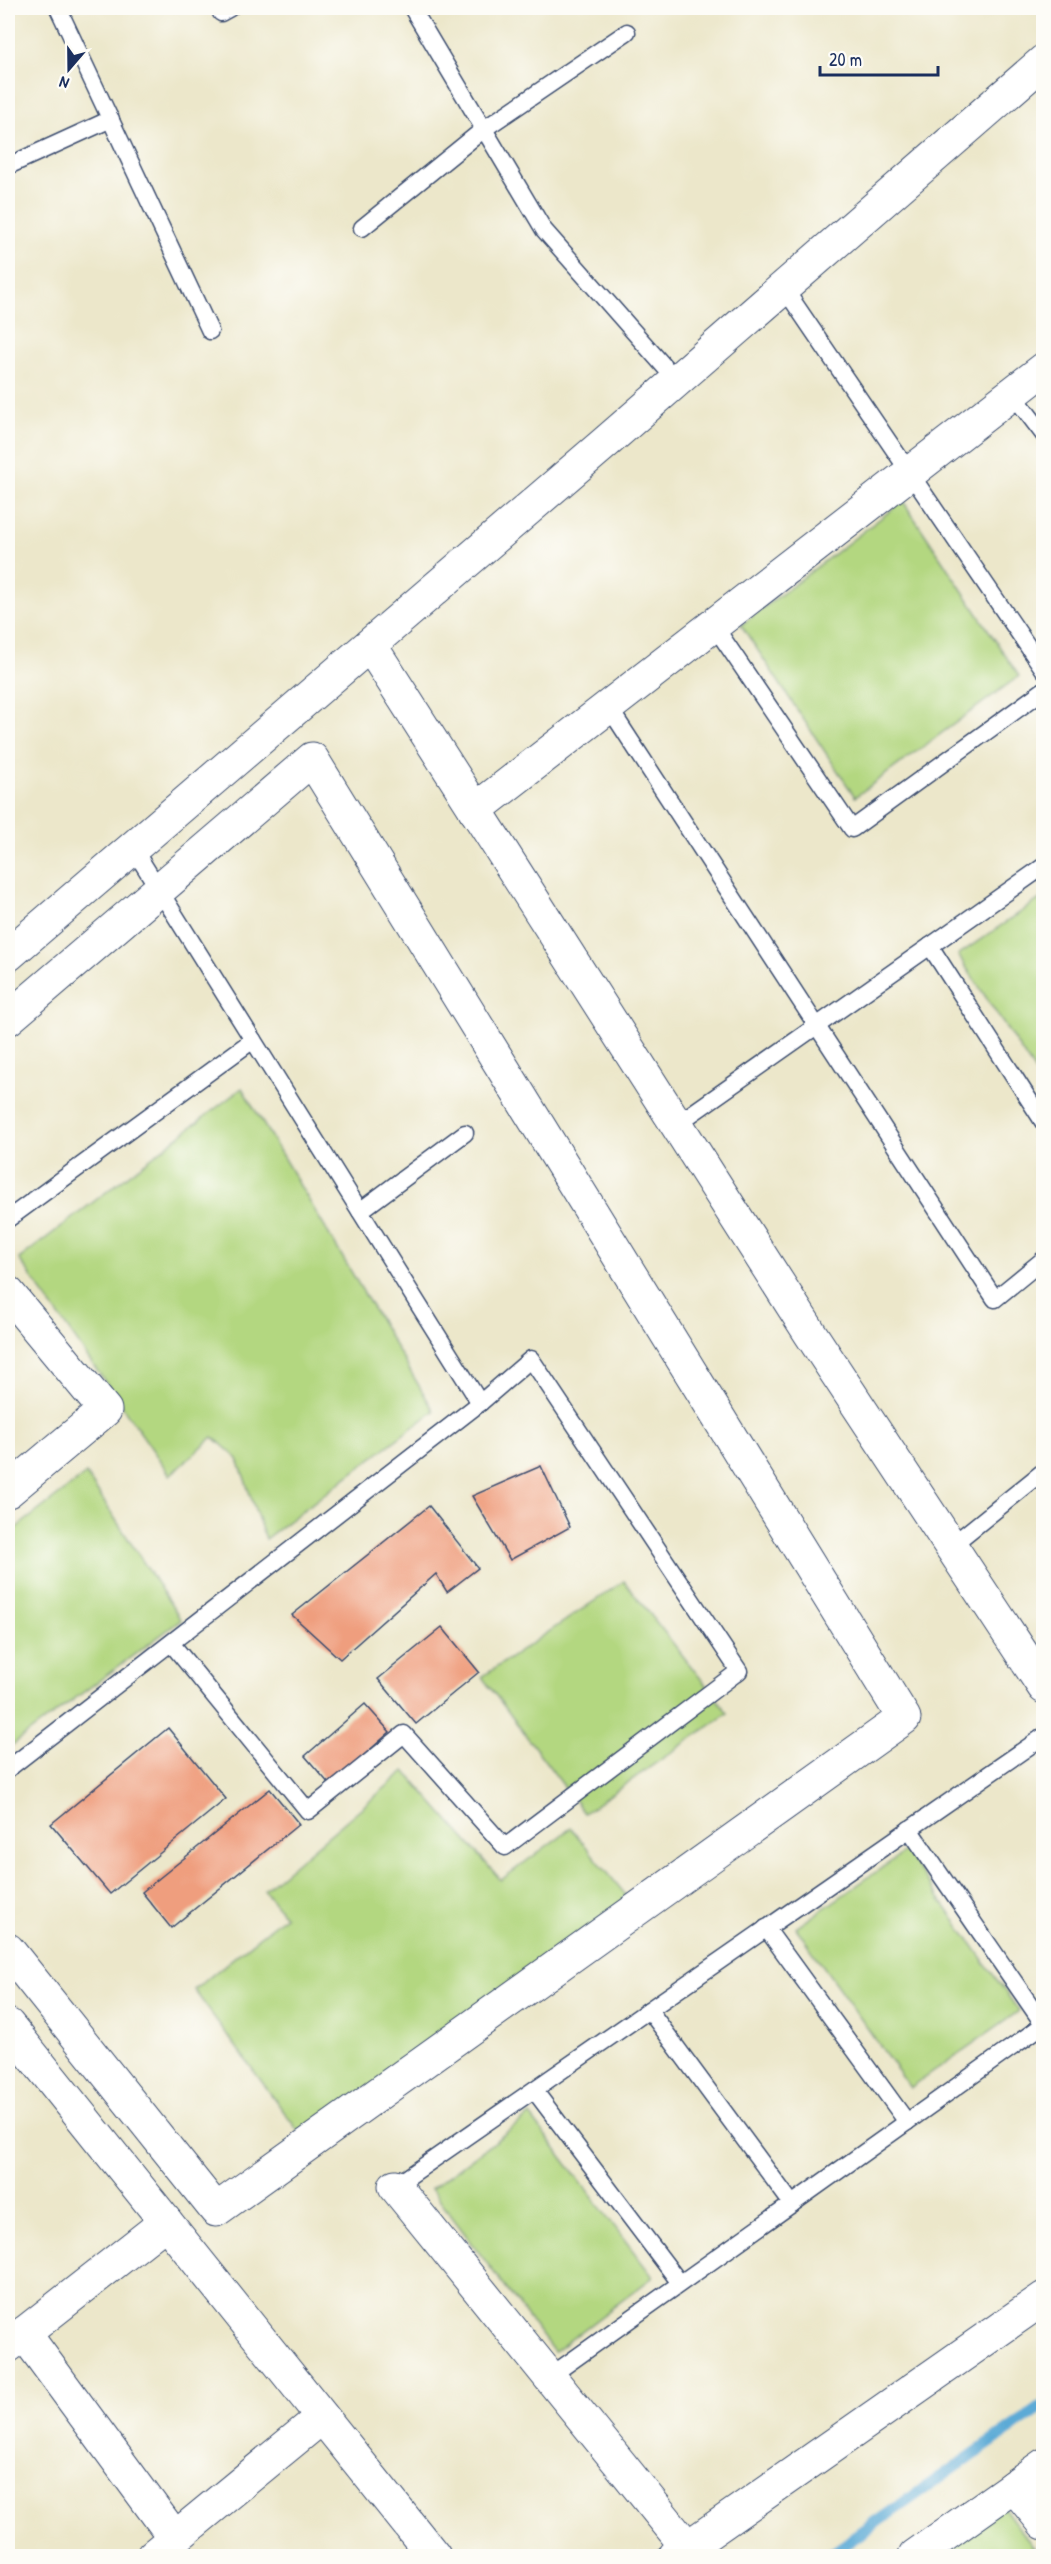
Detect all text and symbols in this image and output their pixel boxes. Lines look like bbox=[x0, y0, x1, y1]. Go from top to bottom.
north arrow bbox=[39, 39, 99, 99]
scale bar bbox=[820, 39, 938, 77]
text: 20 m bbox=[829, 47, 862, 72]
text: N bbox=[56, 71, 72, 95]

